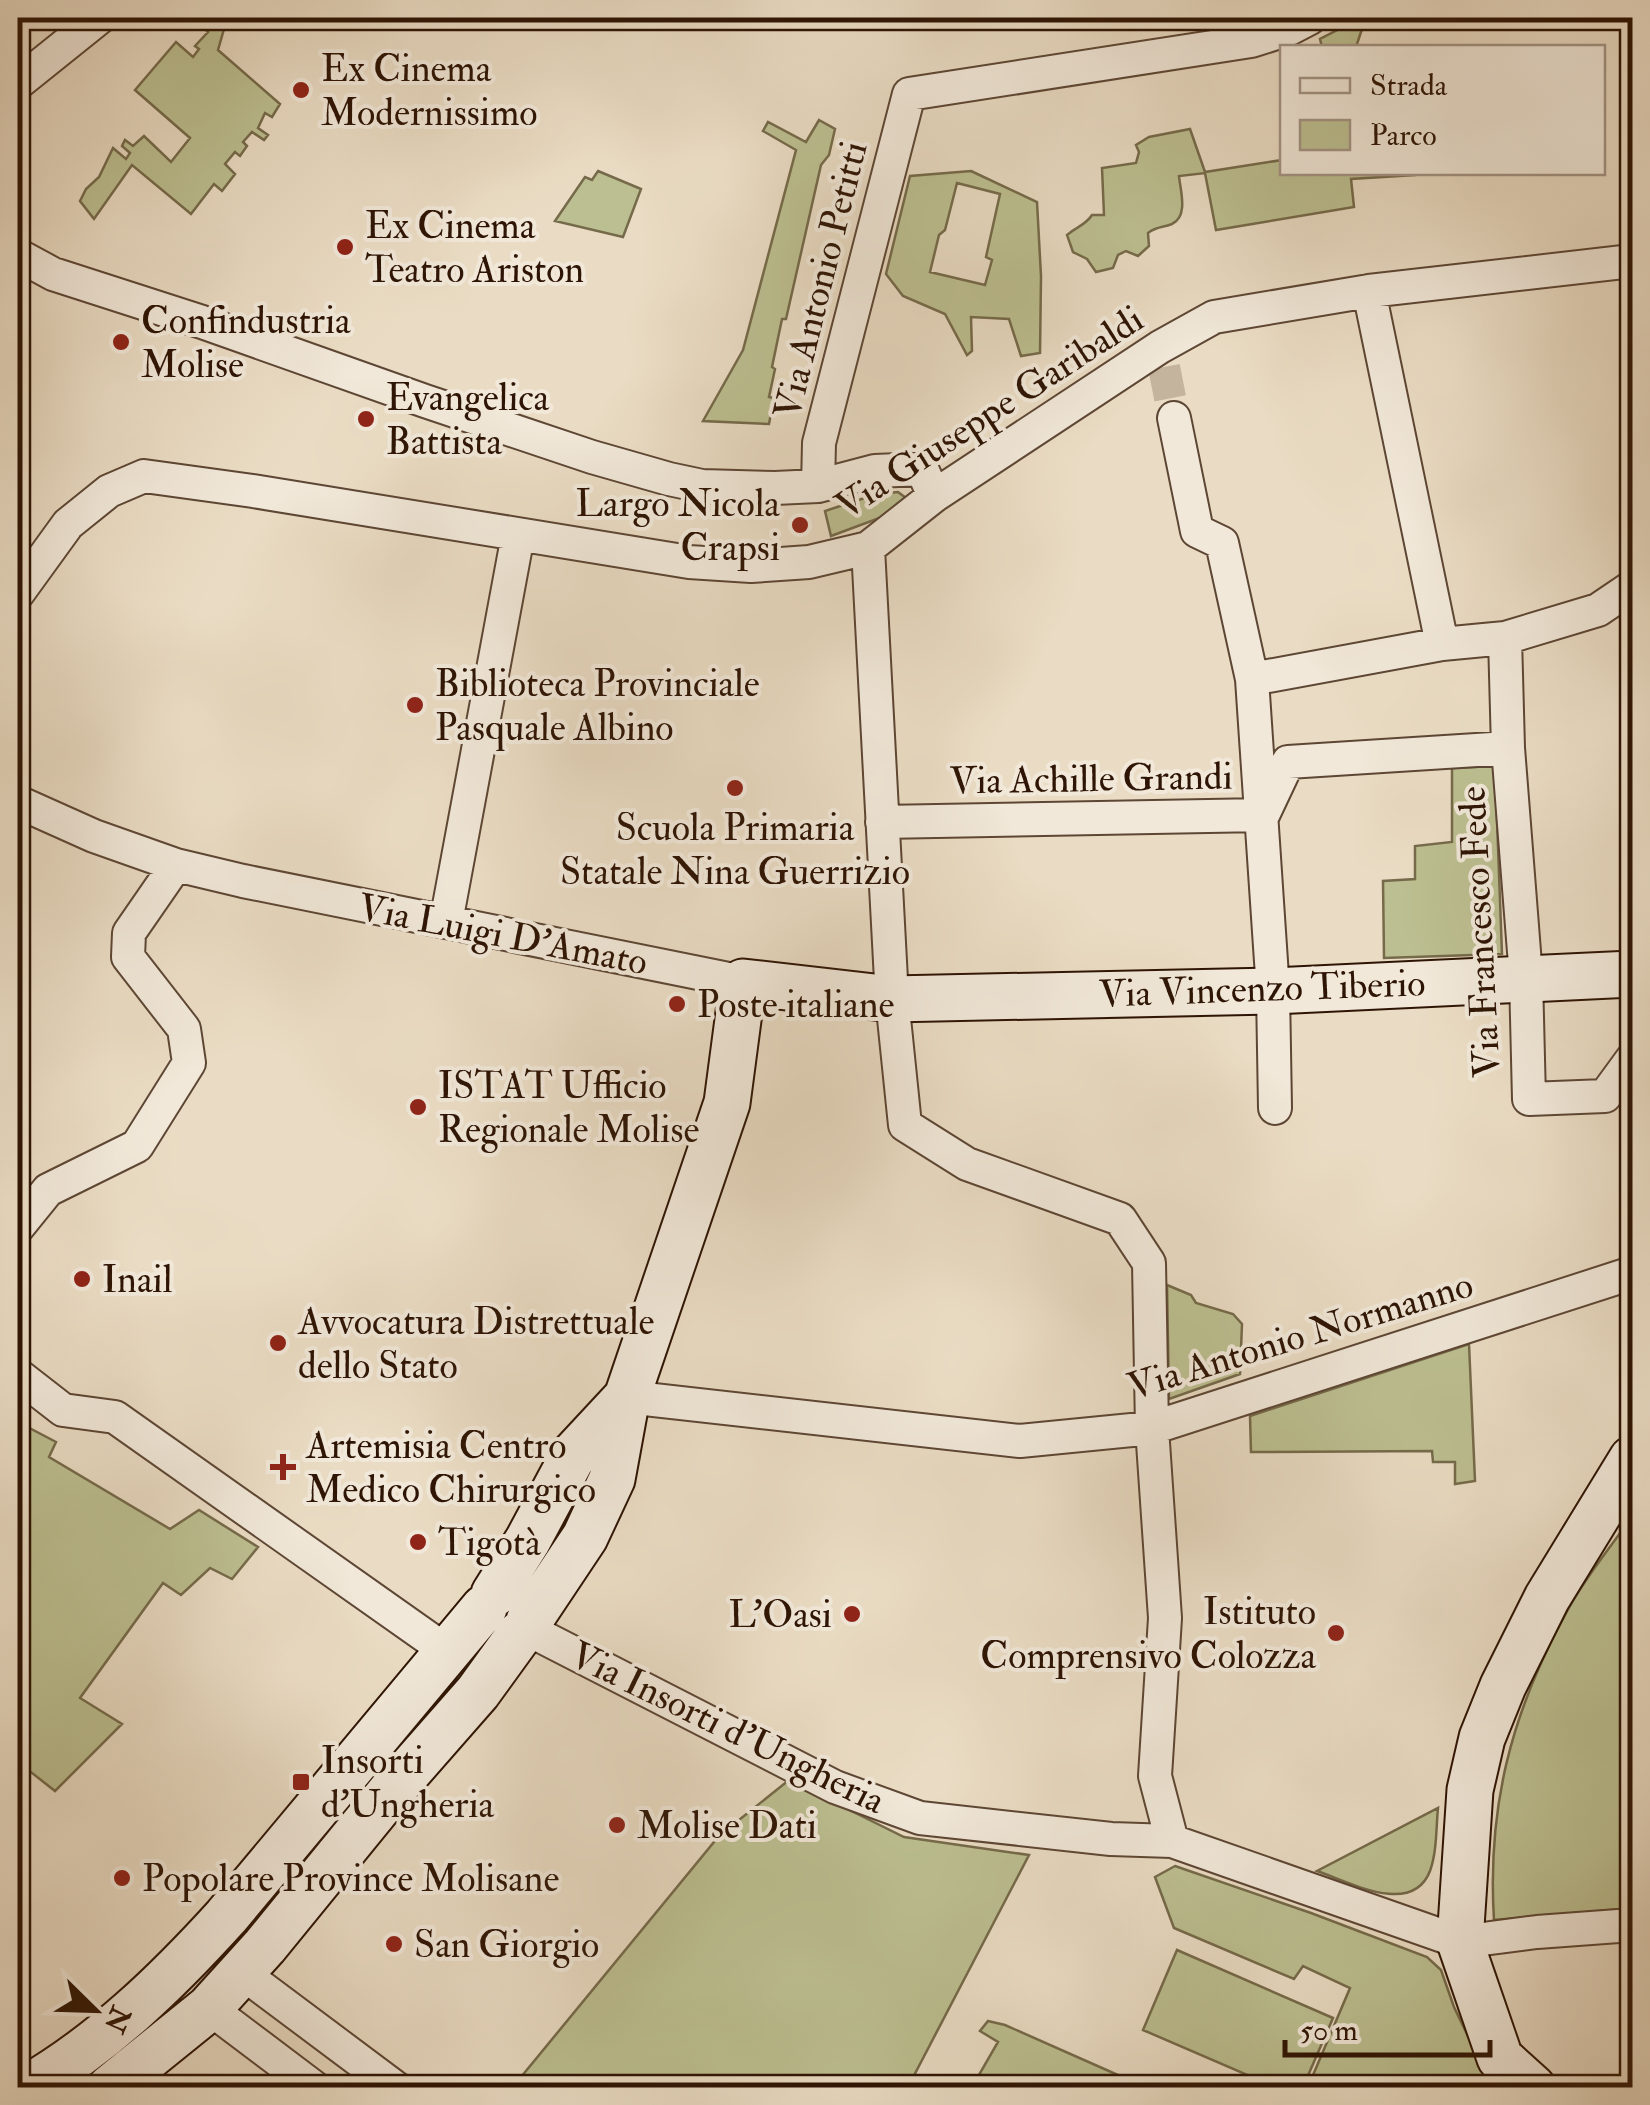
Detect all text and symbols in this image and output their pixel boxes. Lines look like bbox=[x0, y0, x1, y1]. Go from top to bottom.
place label: Ex Cinema Modernissimo bbox=[321, 45, 538, 137]
legend bbox=[1280, 45, 1605, 175]
text: Strada bbox=[1370, 67, 1448, 104]
marker: Ex Cinema Modernissimo bbox=[290, 79, 312, 101]
text: Parco bbox=[1370, 117, 1437, 154]
street label: Via Antonio Petitti bbox=[763, 136, 879, 424]
place label: Ex Cinema Teatro Ariston bbox=[365, 202, 584, 294]
marker: Ex Cinema Teatro Ariston bbox=[334, 236, 356, 258]
street label: Via Giuseppe Garibaldi bbox=[827, 295, 1153, 530]
place label: Confindustria Molise bbox=[141, 297, 351, 389]
marker: Confindustria Molise bbox=[110, 331, 132, 353]
place label: Evangelica Battista bbox=[386, 374, 550, 466]
marker: Evangelica Battista bbox=[355, 408, 377, 430]
place label: Largo Nicola Crapsi bbox=[575, 480, 780, 572]
marker: Largo Nicola Crapsi bbox=[789, 514, 811, 536]
place label: Biblioteca Provinciale Pasquale Albino bbox=[435, 660, 760, 752]
marker: Biblioteca Provinciale Pasquale Albino bbox=[404, 694, 426, 716]
street label: Via Achille Grandi bbox=[949, 753, 1233, 805]
marker: Scuola Primaria Statale Nina Guerrizio bbox=[724, 777, 746, 799]
street label: Via Francesco Fede bbox=[1448, 785, 1512, 1079]
place label: Scuola Primaria Statale Nina Guerrizio bbox=[560, 804, 910, 896]
street label: Via Luigi D'Amato bbox=[354, 883, 651, 987]
street label: Via Vincenzo Tiberio bbox=[1098, 959, 1426, 1019]
place label: Poste italiane bbox=[697, 981, 895, 1029]
marker: Poste italiane bbox=[666, 993, 688, 1015]
place label: ISTAT Ufficio Regionale Molise bbox=[438, 1062, 699, 1154]
marker: ISTAT Ufficio Regionale Molise bbox=[407, 1096, 429, 1118]
place label: Inail bbox=[102, 1256, 173, 1304]
street label: Via Antonio Normanno bbox=[1122, 1261, 1479, 1411]
marker: Inail bbox=[71, 1268, 93, 1290]
place label: Avvocatura Distrettuale dello Stato bbox=[297, 1298, 655, 1390]
marker: Avvocatura Distrettuale dello Stato bbox=[267, 1332, 289, 1354]
place label: Artemisia Centro Medico Chirurgico bbox=[305, 1422, 596, 1514]
marker: Artemisia Centro Medico Chirurgico bbox=[270, 1454, 296, 1480]
place label: Tigotà bbox=[438, 1519, 541, 1567]
marker: Tigotà bbox=[407, 1531, 429, 1553]
place label: Istituto Comprensivo Colozza bbox=[980, 1588, 1316, 1680]
place label: L'Oasi bbox=[728, 1591, 832, 1639]
marker: L'Oasi bbox=[841, 1603, 863, 1625]
marker: Istituto Comprensivo Colozza bbox=[1325, 1622, 1347, 1644]
street label: Via Insorti d'Ungheria bbox=[562, 1631, 893, 1825]
place label: Insorti d'Ungheria bbox=[321, 1737, 495, 1829]
marker: Insorti d'Ungheria bbox=[290, 1771, 312, 1793]
place label: Molise Dati bbox=[637, 1802, 817, 1850]
marker: Molise Dati bbox=[606, 1814, 628, 1836]
place label: Popolare Province Molisane bbox=[142, 1855, 559, 1903]
marker: Popolare Province Molisane bbox=[111, 1867, 133, 1889]
place label: San Giorgio bbox=[414, 1921, 599, 1969]
marker: San Giorgio bbox=[383, 1933, 405, 1955]
north arrow bbox=[45, 1960, 145, 2060]
scale bar bbox=[1285, 1995, 1490, 2057]
text: N bbox=[95, 2000, 138, 2038]
text: 50 m bbox=[1300, 2012, 1358, 2049]

